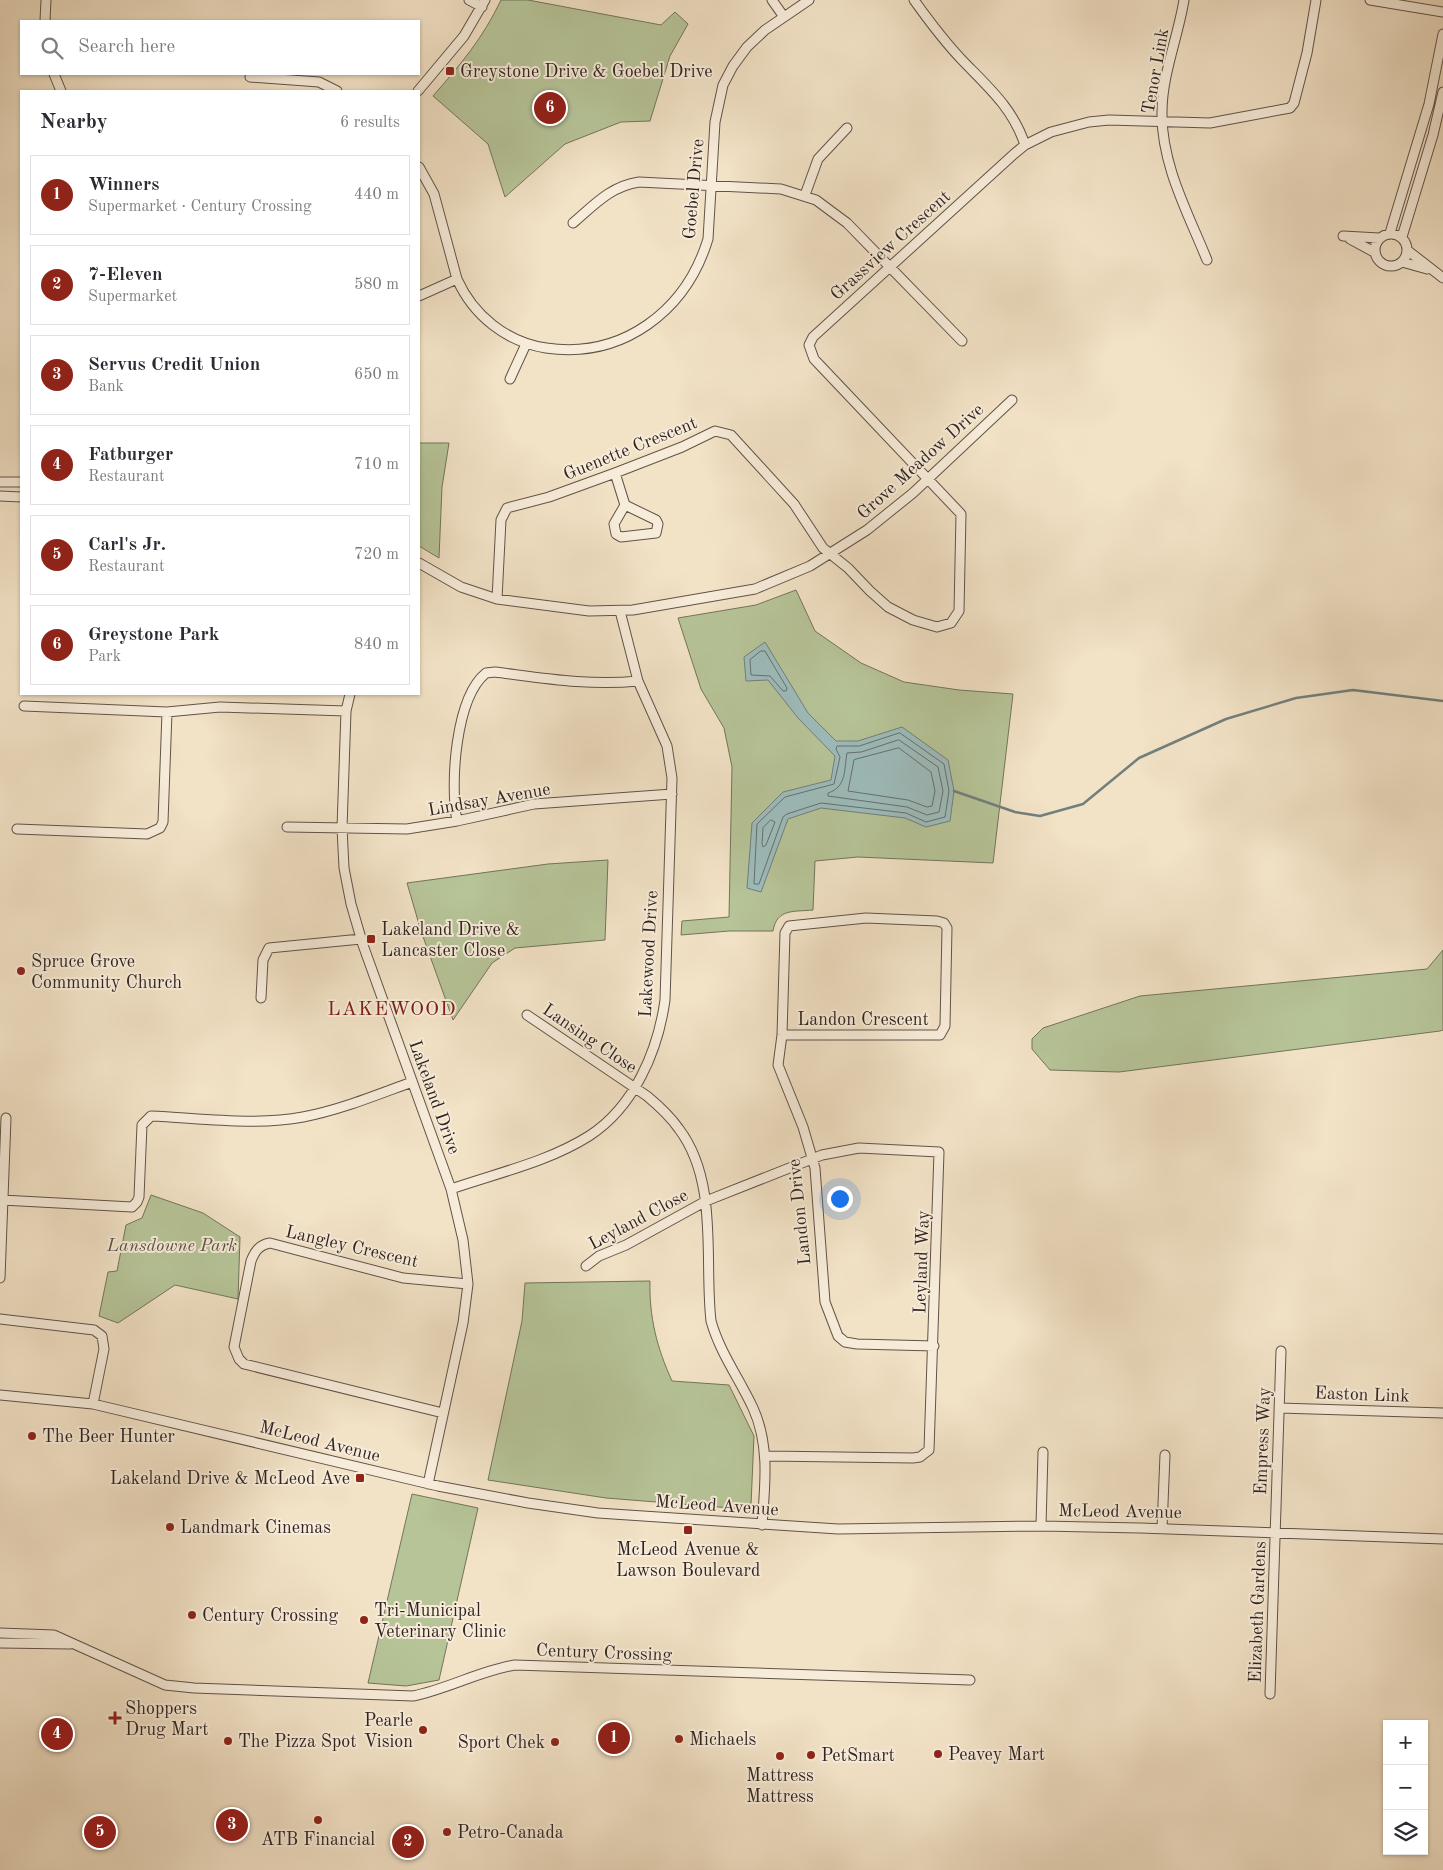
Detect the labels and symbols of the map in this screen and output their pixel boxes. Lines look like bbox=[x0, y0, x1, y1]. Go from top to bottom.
street label: Tenor Link bbox=[1140, 27, 1172, 116]
place label: Greystone Drive & Goebel Drive bbox=[460, 63, 713, 81]
marker: Greystone Drive & Goebel Drive bbox=[444, 65, 456, 77]
pin: 6 bbox=[534, 89, 566, 127]
street label: Goebel Drive bbox=[681, 138, 707, 240]
street label: Grassview Crescent bbox=[827, 187, 954, 304]
street label: Grove Meadow Drive bbox=[854, 401, 987, 523]
street label: Guenette Crescent bbox=[561, 414, 700, 484]
street label: Lindsay Avenue bbox=[426, 780, 552, 820]
street label: Lakewood Drive bbox=[637, 890, 661, 1018]
place label: Lakeland Drive & Lancaster Close bbox=[381, 921, 520, 960]
marker: Lakeland Drive & Lancaster Close bbox=[365, 933, 377, 945]
place label: Spruce Grove Community Church bbox=[31, 953, 182, 992]
marker: Spruce Grove Community Church bbox=[15, 965, 27, 977]
district label: LAKEWOOD bbox=[327, 1000, 457, 1020]
street label: Lansing Close bbox=[539, 1001, 640, 1077]
street label: Landon Crescent bbox=[797, 1011, 929, 1029]
street label: Lakeland Drive bbox=[405, 1038, 463, 1157]
street label: Landon Drive bbox=[785, 1158, 815, 1266]
street label: Leyland Close bbox=[586, 1186, 691, 1254]
your location bbox=[827, 1186, 853, 1212]
street label: Leyland Way bbox=[911, 1209, 933, 1314]
street label: Langley Crescent bbox=[284, 1223, 420, 1271]
park label: Lansdowne Park bbox=[106, 1237, 237, 1255]
street label: Easton Link bbox=[1314, 1384, 1410, 1406]
street label: Empress Way bbox=[1252, 1386, 1274, 1495]
street label: McLeod Avenue bbox=[258, 1418, 382, 1466]
place label: The Beer Hunter bbox=[42, 1428, 175, 1446]
marker: The Beer Hunter bbox=[26, 1430, 38, 1442]
place label: Lakeland Drive & McLeod Ave bbox=[110, 1470, 350, 1488]
marker: Lakeland Drive & McLeod Ave bbox=[354, 1472, 366, 1484]
street label: McLeod Avenue bbox=[655, 1493, 779, 1519]
street label: McLeod Avenue bbox=[1058, 1502, 1182, 1522]
place label: Landmark Cinemas bbox=[180, 1519, 331, 1537]
marker: Landmark Cinemas bbox=[164, 1521, 176, 1533]
marker: McLeod Avenue & Lawson Boulevard bbox=[682, 1524, 694, 1536]
place label: McLeod Avenue & Lawson Boulevard bbox=[616, 1541, 760, 1580]
street label: Elizabeth Gardens bbox=[1247, 1541, 1269, 1683]
place label: Tri-Municipal Veterinary Clinic bbox=[374, 1602, 506, 1641]
place label: Century Crossing bbox=[202, 1607, 339, 1625]
marker: Century Crossing bbox=[186, 1609, 198, 1621]
marker: Tri-Municipal Veterinary Clinic bbox=[358, 1614, 370, 1626]
street label: Century Crossing bbox=[536, 1642, 673, 1664]
place label: Shoppers Drug Mart bbox=[125, 1700, 208, 1739]
marker: Shoppers Drug Mart bbox=[109, 1712, 121, 1724]
place label: Pearle Vision bbox=[364, 1712, 413, 1751]
pin: 4 bbox=[41, 1715, 73, 1753]
pin: 1 bbox=[598, 1719, 630, 1757]
marker: Pearle Vision bbox=[417, 1724, 429, 1736]
place label: Michaels bbox=[689, 1731, 757, 1749]
place label: The Pizza Spot bbox=[238, 1733, 357, 1751]
marker: Michaels bbox=[673, 1733, 685, 1745]
place label: Sport Chek bbox=[457, 1734, 545, 1752]
marker: The Pizza Spot bbox=[222, 1735, 234, 1747]
marker: Sport Chek bbox=[549, 1736, 561, 1748]
place label: Peavey Mart bbox=[948, 1746, 1045, 1764]
place label: PetSmart bbox=[821, 1747, 895, 1765]
marker: Peavey Mart bbox=[932, 1748, 944, 1760]
marker: PetSmart bbox=[805, 1749, 817, 1761]
marker: Mattress Mattress bbox=[774, 1750, 786, 1762]
place label: Mattress Mattress bbox=[746, 1767, 814, 1806]
pin: 3 bbox=[216, 1806, 248, 1844]
pin: 5 bbox=[84, 1813, 116, 1851]
marker: ATB Financial bbox=[312, 1814, 324, 1826]
pin: 2 bbox=[392, 1823, 424, 1861]
place label: Petro-Canada bbox=[457, 1824, 564, 1842]
marker: Petro-Canada bbox=[441, 1826, 453, 1838]
place label: ATB Financial bbox=[261, 1831, 375, 1849]

